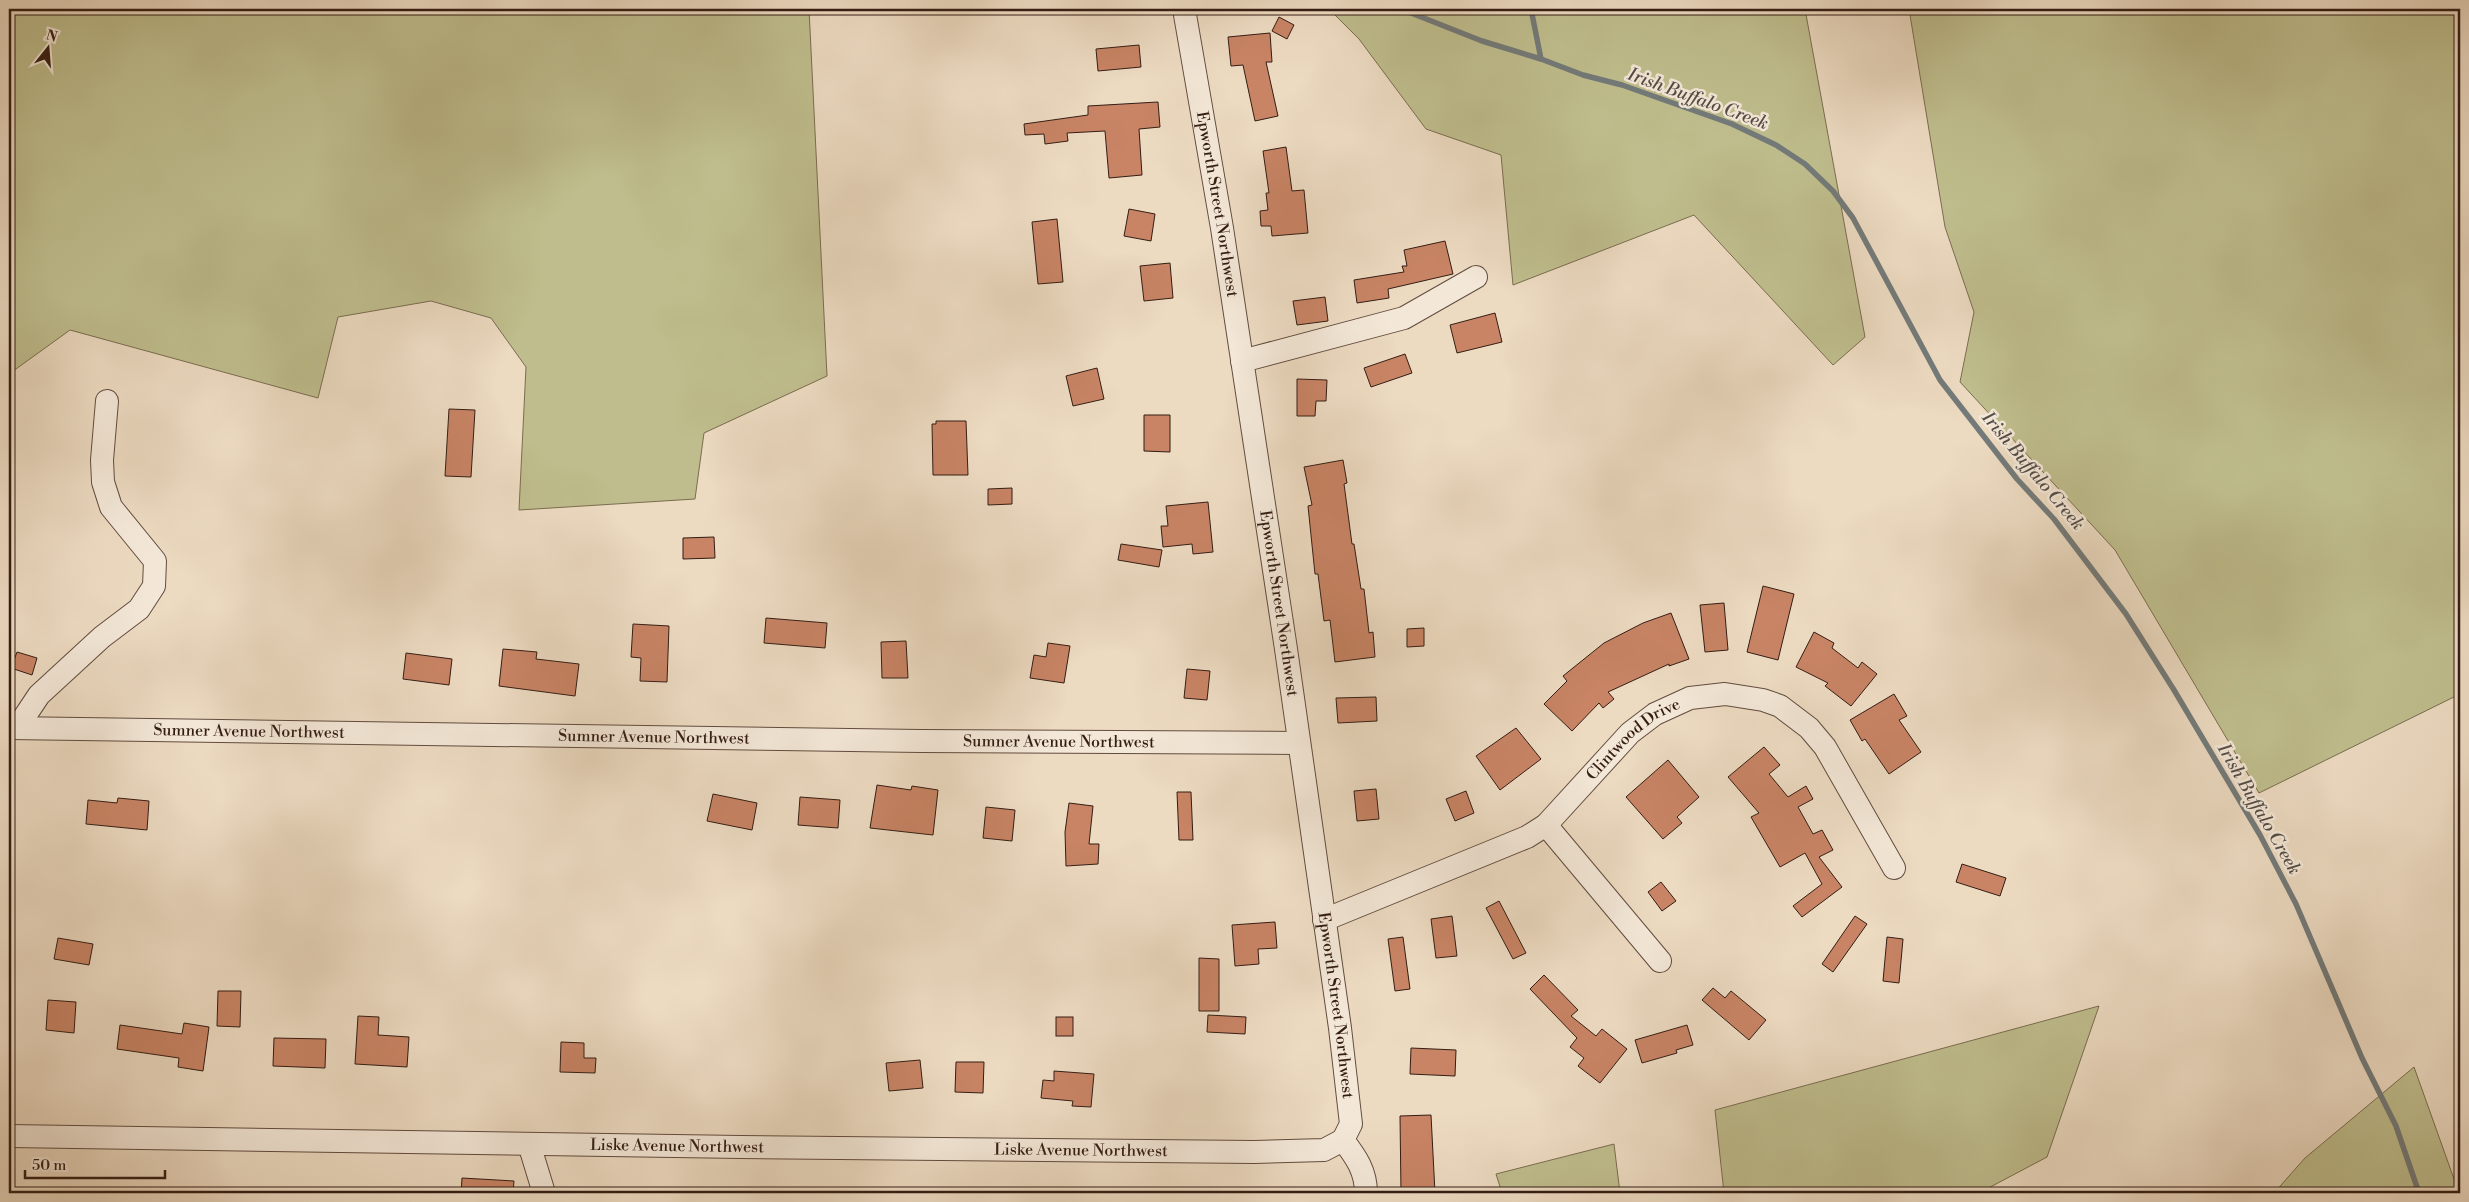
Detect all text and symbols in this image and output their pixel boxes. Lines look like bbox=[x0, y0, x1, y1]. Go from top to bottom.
north arrow bbox=[22, 22, 72, 72]
text: N bbox=[44, 26, 59, 47]
water label: Irish Buffalo Creek bbox=[1624, 63, 1771, 135]
street label: Epworth Street Northwest bbox=[1192, 110, 1242, 299]
water label: Irish Buffalo Creek bbox=[1976, 406, 2089, 535]
street label: Epworth Street Northwest bbox=[1255, 509, 1303, 698]
street label: Clintwood Drive bbox=[1582, 694, 1683, 784]
street label: Sumner Avenue Northwest bbox=[153, 720, 345, 743]
street label: Sumner Avenue Northwest bbox=[558, 726, 750, 749]
street label: Sumner Avenue Northwest bbox=[963, 731, 1155, 752]
water label: Irish Buffalo Creek bbox=[2212, 738, 2306, 879]
street label: Epworth Street Northwest bbox=[1314, 911, 1358, 1100]
street label: Liske Avenue Northwest bbox=[590, 1135, 764, 1157]
street label: Liske Avenue Northwest bbox=[994, 1139, 1168, 1161]
scale bar bbox=[25, 1147, 165, 1179]
text: 50 m bbox=[32, 1156, 66, 1175]

